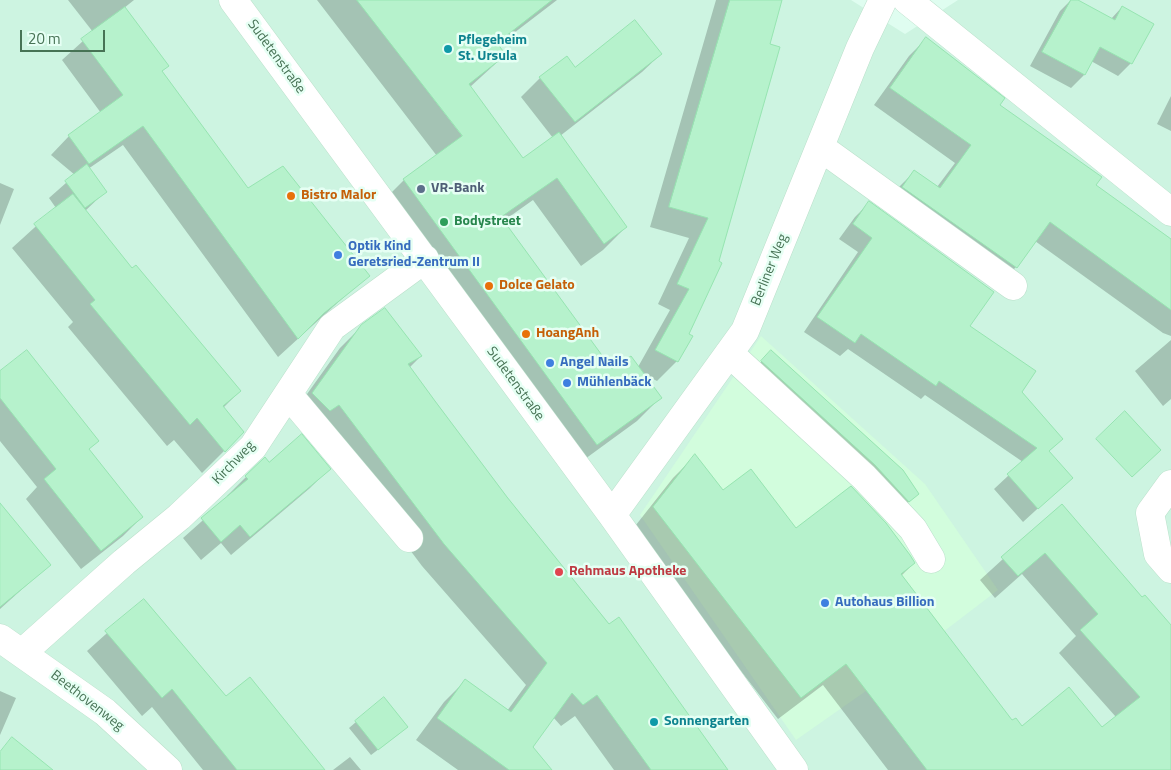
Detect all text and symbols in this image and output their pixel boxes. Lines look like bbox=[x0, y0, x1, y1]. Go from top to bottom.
street label: Sudetenstraße bbox=[244, 17, 308, 97]
scale bar bbox=[22, 20, 108, 52]
text: 20 m bbox=[28, 27, 61, 50]
place label: Pflegeheim St. Ursula bbox=[458, 33, 527, 65]
marker: Pflegeheim St. Ursula bbox=[442, 43, 454, 55]
place label: VR-Bank bbox=[431, 181, 484, 197]
marker: VR-Bank bbox=[415, 183, 427, 195]
place label: Bistro Malor bbox=[301, 188, 376, 204]
marker: Bistro Malor bbox=[285, 190, 297, 202]
place label: Bodystreet bbox=[454, 214, 521, 230]
marker: Bodystreet bbox=[438, 216, 450, 228]
street label: Berliner Weg bbox=[748, 232, 792, 308]
place label: Optik Kind Geretsried-Zentrum II bbox=[348, 239, 480, 272]
marker: Optik Kind Geretsried-Zentrum II bbox=[332, 249, 344, 261]
place label: Dolce Gelato bbox=[499, 278, 575, 294]
marker: Dolce Gelato bbox=[483, 280, 495, 292]
place label: HoangAnh bbox=[536, 326, 599, 342]
marker: HoangAnh bbox=[520, 328, 532, 340]
street label: Sudetenstraße bbox=[483, 344, 547, 424]
place label: Angel Nails bbox=[560, 355, 629, 371]
marker: Angel Nails bbox=[544, 357, 556, 369]
place label: Mühlenbäck bbox=[577, 375, 651, 391]
marker: Mühlenbäck bbox=[561, 377, 573, 389]
street label: Kirchweg bbox=[209, 438, 259, 488]
place label: Rehmaus Apotheke bbox=[569, 564, 686, 580]
marker: Rehmaus Apotheke bbox=[553, 566, 565, 578]
place label: Autohaus Billion bbox=[835, 595, 935, 611]
marker: Autohaus Billion bbox=[819, 597, 831, 609]
street label: Beethovenweg bbox=[47, 667, 127, 735]
place label: Sonnengarten bbox=[664, 714, 749, 730]
marker: Sonnengarten bbox=[648, 716, 660, 728]

